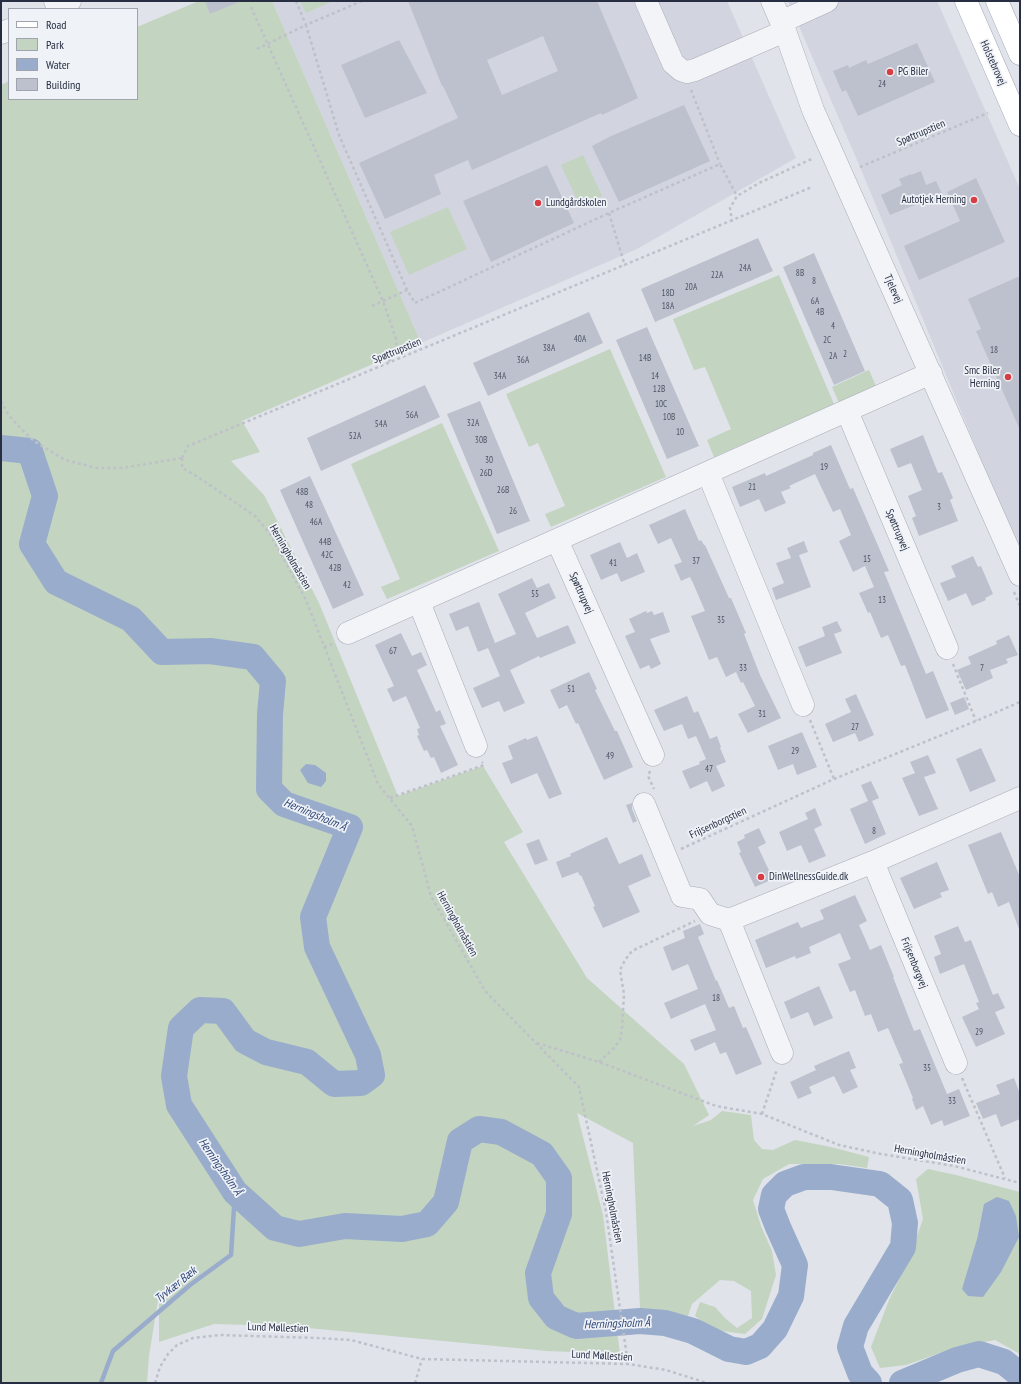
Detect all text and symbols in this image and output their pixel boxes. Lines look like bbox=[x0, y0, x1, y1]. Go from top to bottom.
legend bbox=[8, 8, 138, 100]
text: Road bbox=[46, 17, 66, 32]
text: Park bbox=[46, 37, 64, 52]
street label: Holstebrovej bbox=[977, 38, 1009, 88]
text: Water bbox=[46, 57, 70, 72]
place label: PG Biler bbox=[898, 65, 928, 79]
marker: PG Biler bbox=[885, 67, 895, 77]
text: Building bbox=[46, 77, 81, 92]
house number: 24 bbox=[878, 79, 886, 89]
street label: Spøttrupstien bbox=[895, 117, 947, 149]
place label: Autotjek Herning bbox=[902, 193, 966, 207]
marker: Autotjek Herning bbox=[969, 195, 979, 205]
place label: Lundgårdskolen bbox=[546, 196, 606, 210]
marker: Lundgårdskolen bbox=[533, 198, 543, 208]
house number: 24A bbox=[739, 263, 751, 273]
house number: 8B bbox=[796, 268, 804, 278]
house number: 22A bbox=[711, 270, 723, 280]
street label: Tjelevej bbox=[881, 273, 905, 305]
house number: 8 bbox=[812, 276, 816, 286]
house number: 20A bbox=[685, 282, 697, 292]
house number: 18D bbox=[662, 288, 674, 298]
house number: 6A bbox=[811, 296, 819, 306]
house number: 18A bbox=[662, 301, 674, 311]
house number: 4B bbox=[816, 307, 824, 317]
house number: 4 bbox=[831, 321, 835, 331]
house number: 40A bbox=[574, 334, 586, 344]
street label: Spøttrupstien bbox=[371, 335, 423, 367]
house number: 2C bbox=[823, 335, 831, 345]
house number: 38A bbox=[543, 343, 555, 353]
house number: 18 bbox=[990, 345, 998, 355]
house number: 2 bbox=[843, 349, 847, 359]
house number: 2A bbox=[829, 351, 837, 361]
house number: 14B bbox=[639, 353, 651, 363]
house number: 36A bbox=[517, 355, 529, 365]
place label: Smc Biler Herning bbox=[964, 364, 1000, 390]
house number: 34A bbox=[494, 371, 506, 381]
house number: 14 bbox=[651, 371, 659, 381]
marker: Smc Biler Herning bbox=[1003, 372, 1013, 382]
house number: 12B bbox=[653, 384, 665, 394]
house number: 10C bbox=[655, 399, 667, 409]
house number: 56A bbox=[406, 410, 418, 420]
house number: 10B bbox=[663, 412, 675, 422]
house number: 32A bbox=[467, 418, 479, 428]
house number: 54A bbox=[375, 419, 387, 429]
house number: 10 bbox=[676, 427, 684, 437]
house number: 52A bbox=[349, 431, 361, 441]
house number: 30B bbox=[475, 435, 487, 445]
house number: 30 bbox=[485, 455, 493, 465]
house number: 19 bbox=[820, 462, 828, 472]
house number: 26D bbox=[480, 468, 492, 478]
house number: 21 bbox=[748, 482, 756, 492]
house number: 26B bbox=[497, 485, 509, 495]
house number: 48B bbox=[296, 487, 308, 497]
house number: 48 bbox=[305, 500, 313, 510]
house number: 3 bbox=[937, 502, 941, 512]
house number: 26 bbox=[509, 506, 517, 516]
street label: Spøttrupvej bbox=[882, 507, 912, 553]
house number: 46A bbox=[310, 517, 322, 527]
street label: Herningholmåstien bbox=[266, 522, 314, 592]
house number: 44B bbox=[319, 537, 331, 547]
house number: 42C bbox=[321, 550, 333, 560]
house number: 15 bbox=[863, 554, 871, 564]
house number: 37 bbox=[692, 556, 700, 566]
house number: 41 bbox=[609, 558, 617, 568]
house number: 42B bbox=[329, 563, 341, 573]
street label: Spøttrupvej bbox=[566, 570, 596, 616]
house number: 42 bbox=[343, 580, 351, 590]
house number: 55 bbox=[531, 589, 539, 599]
house number: 13 bbox=[878, 595, 886, 605]
house number: 35 bbox=[717, 615, 725, 625]
house number: 67 bbox=[389, 646, 397, 656]
house number: 33 bbox=[739, 663, 747, 673]
house number: 7 bbox=[980, 663, 984, 673]
house number: 51 bbox=[567, 684, 575, 694]
house number: 31 bbox=[758, 709, 766, 719]
house number: 27 bbox=[851, 722, 859, 732]
house number: 29 bbox=[791, 746, 799, 756]
house number: 49 bbox=[606, 751, 614, 761]
house number: 47 bbox=[705, 764, 713, 774]
water label: Herningsholm Å bbox=[282, 795, 348, 835]
street label: Frijsenborgstien bbox=[687, 804, 749, 842]
house number: 8 bbox=[872, 826, 876, 836]
place label: DinWellnessGuide.dk bbox=[769, 870, 848, 884]
marker: DinWellnessGuide.dk bbox=[756, 872, 766, 882]
street label: Herningholmåstien bbox=[434, 889, 480, 959]
street label: Frijsenborgvej bbox=[898, 936, 930, 990]
house number: 18 bbox=[712, 993, 720, 1003]
house number: 29 bbox=[975, 1027, 983, 1037]
house number: 35 bbox=[923, 1063, 931, 1073]
house number: 33 bbox=[948, 1096, 956, 1106]
water label: Herningsholm Å bbox=[195, 1136, 245, 1198]
street label: Herningholmåstien bbox=[893, 1142, 967, 1168]
street label: Herningholmåstien bbox=[599, 1170, 625, 1244]
water label: Tyvkær Bæk bbox=[152, 1264, 200, 1306]
water label: Herningsholm Å bbox=[584, 1316, 650, 1332]
street label: Lund Møllestien bbox=[247, 1320, 309, 1336]
street label: Lund Møllestien bbox=[571, 1348, 633, 1364]

